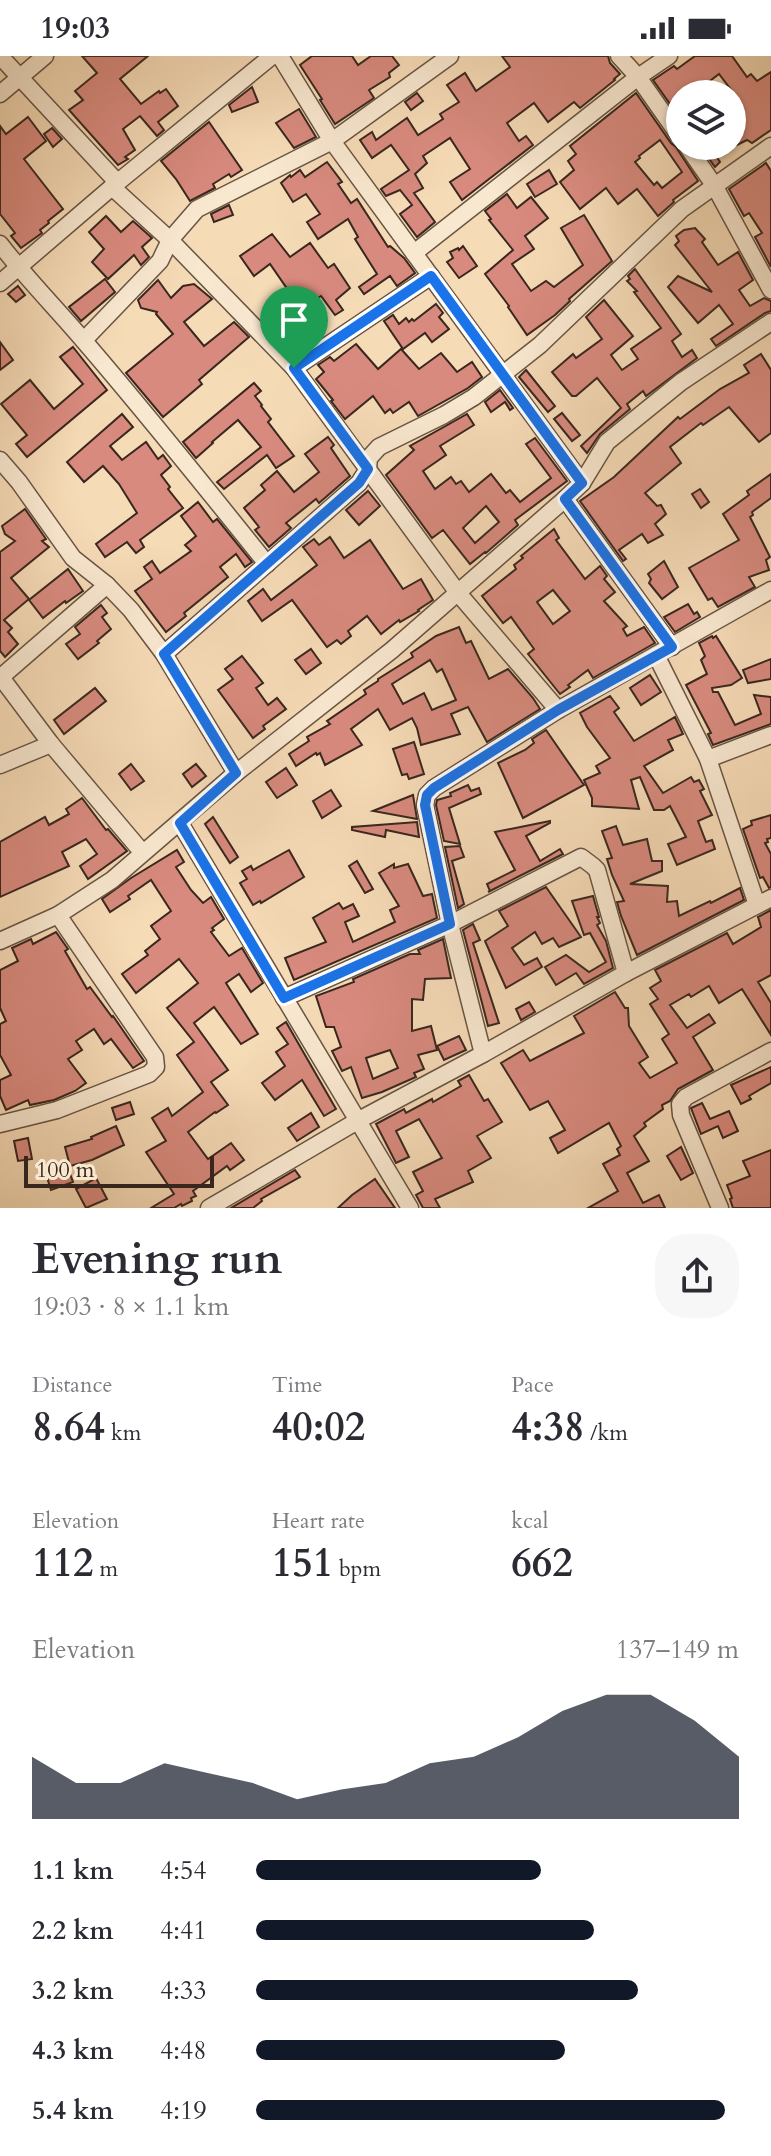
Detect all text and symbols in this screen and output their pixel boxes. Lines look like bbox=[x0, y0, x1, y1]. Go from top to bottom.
text: 19:03 bbox=[40, 8, 110, 49]
map controls bbox=[666, 80, 746, 160]
button: layers bbox=[666, 80, 746, 160]
pin bbox=[260, 286, 328, 368]
icon: arrive bbox=[272, 298, 316, 342]
scale bar bbox=[24, 1152, 214, 1188]
text: 100 m bbox=[36, 1155, 94, 1185]
text: Evening run bbox=[32, 1229, 282, 1289]
button: share bbox=[655, 1234, 739, 1318]
text: 19:03 · 8 × 1.1 km bbox=[32, 1289, 229, 1324]
text: Distance bbox=[32, 1370, 112, 1400]
text: Time bbox=[272, 1370, 323, 1400]
text: Pace bbox=[511, 1370, 554, 1400]
text: 8.64 bbox=[32, 1400, 105, 1455]
text: 40:02 bbox=[272, 1400, 365, 1455]
text: 4:38 bbox=[511, 1400, 584, 1455]
text: km bbox=[105, 1418, 141, 1448]
text: /km bbox=[584, 1418, 628, 1448]
text: Elevation bbox=[32, 1506, 119, 1536]
text: Heart rate bbox=[272, 1506, 365, 1536]
text: kcal bbox=[511, 1506, 548, 1536]
text: 112 bbox=[32, 1536, 93, 1591]
text: 151 bbox=[272, 1536, 333, 1591]
text: 662 bbox=[511, 1536, 573, 1591]
text: m bbox=[93, 1554, 118, 1584]
text: bpm bbox=[333, 1554, 381, 1584]
text: Elevation bbox=[32, 1632, 135, 1667]
text: 137–149 m bbox=[616, 1632, 739, 1667]
text: 1.1 km bbox=[32, 1853, 113, 1888]
text: 4:54 bbox=[160, 1853, 207, 1888]
text: 2.2 km bbox=[32, 1913, 113, 1948]
text: 4:41 bbox=[160, 1913, 207, 1948]
text: 3.2 km bbox=[32, 1973, 113, 2008]
text: 4:33 bbox=[160, 1973, 207, 2008]
text: 4.3 km bbox=[32, 2033, 113, 2068]
text: 4:48 bbox=[160, 2033, 207, 2068]
text: 5.4 km bbox=[32, 2093, 113, 2128]
text: 4:19 bbox=[160, 2093, 207, 2128]

